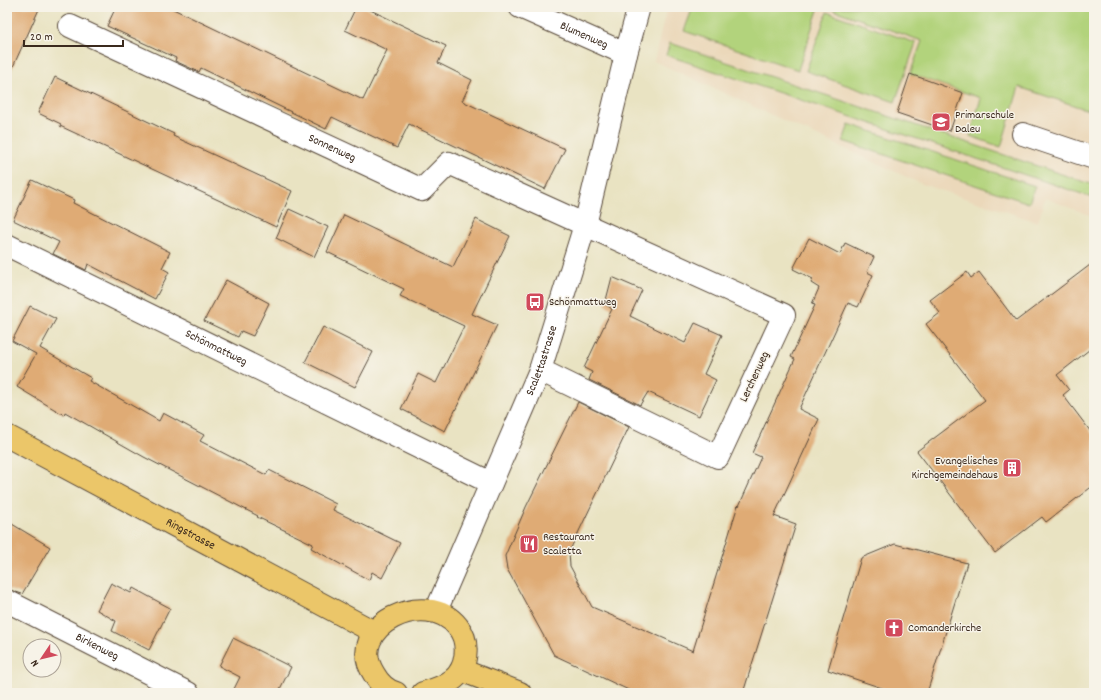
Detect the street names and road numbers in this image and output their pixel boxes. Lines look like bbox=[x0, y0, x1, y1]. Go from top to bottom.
street label: Blumenweg bbox=[557, 17, 611, 54]
street label: Sonnenweg bbox=[305, 130, 359, 166]
street label: Scalettastrasse bbox=[521, 323, 562, 398]
street label: Schönmattweg bbox=[182, 325, 250, 370]
street label: Lerchenweg bbox=[736, 349, 774, 405]
street label: Ringstrasse bbox=[163, 514, 218, 554]
street label: Birkenweg bbox=[73, 629, 122, 665]

